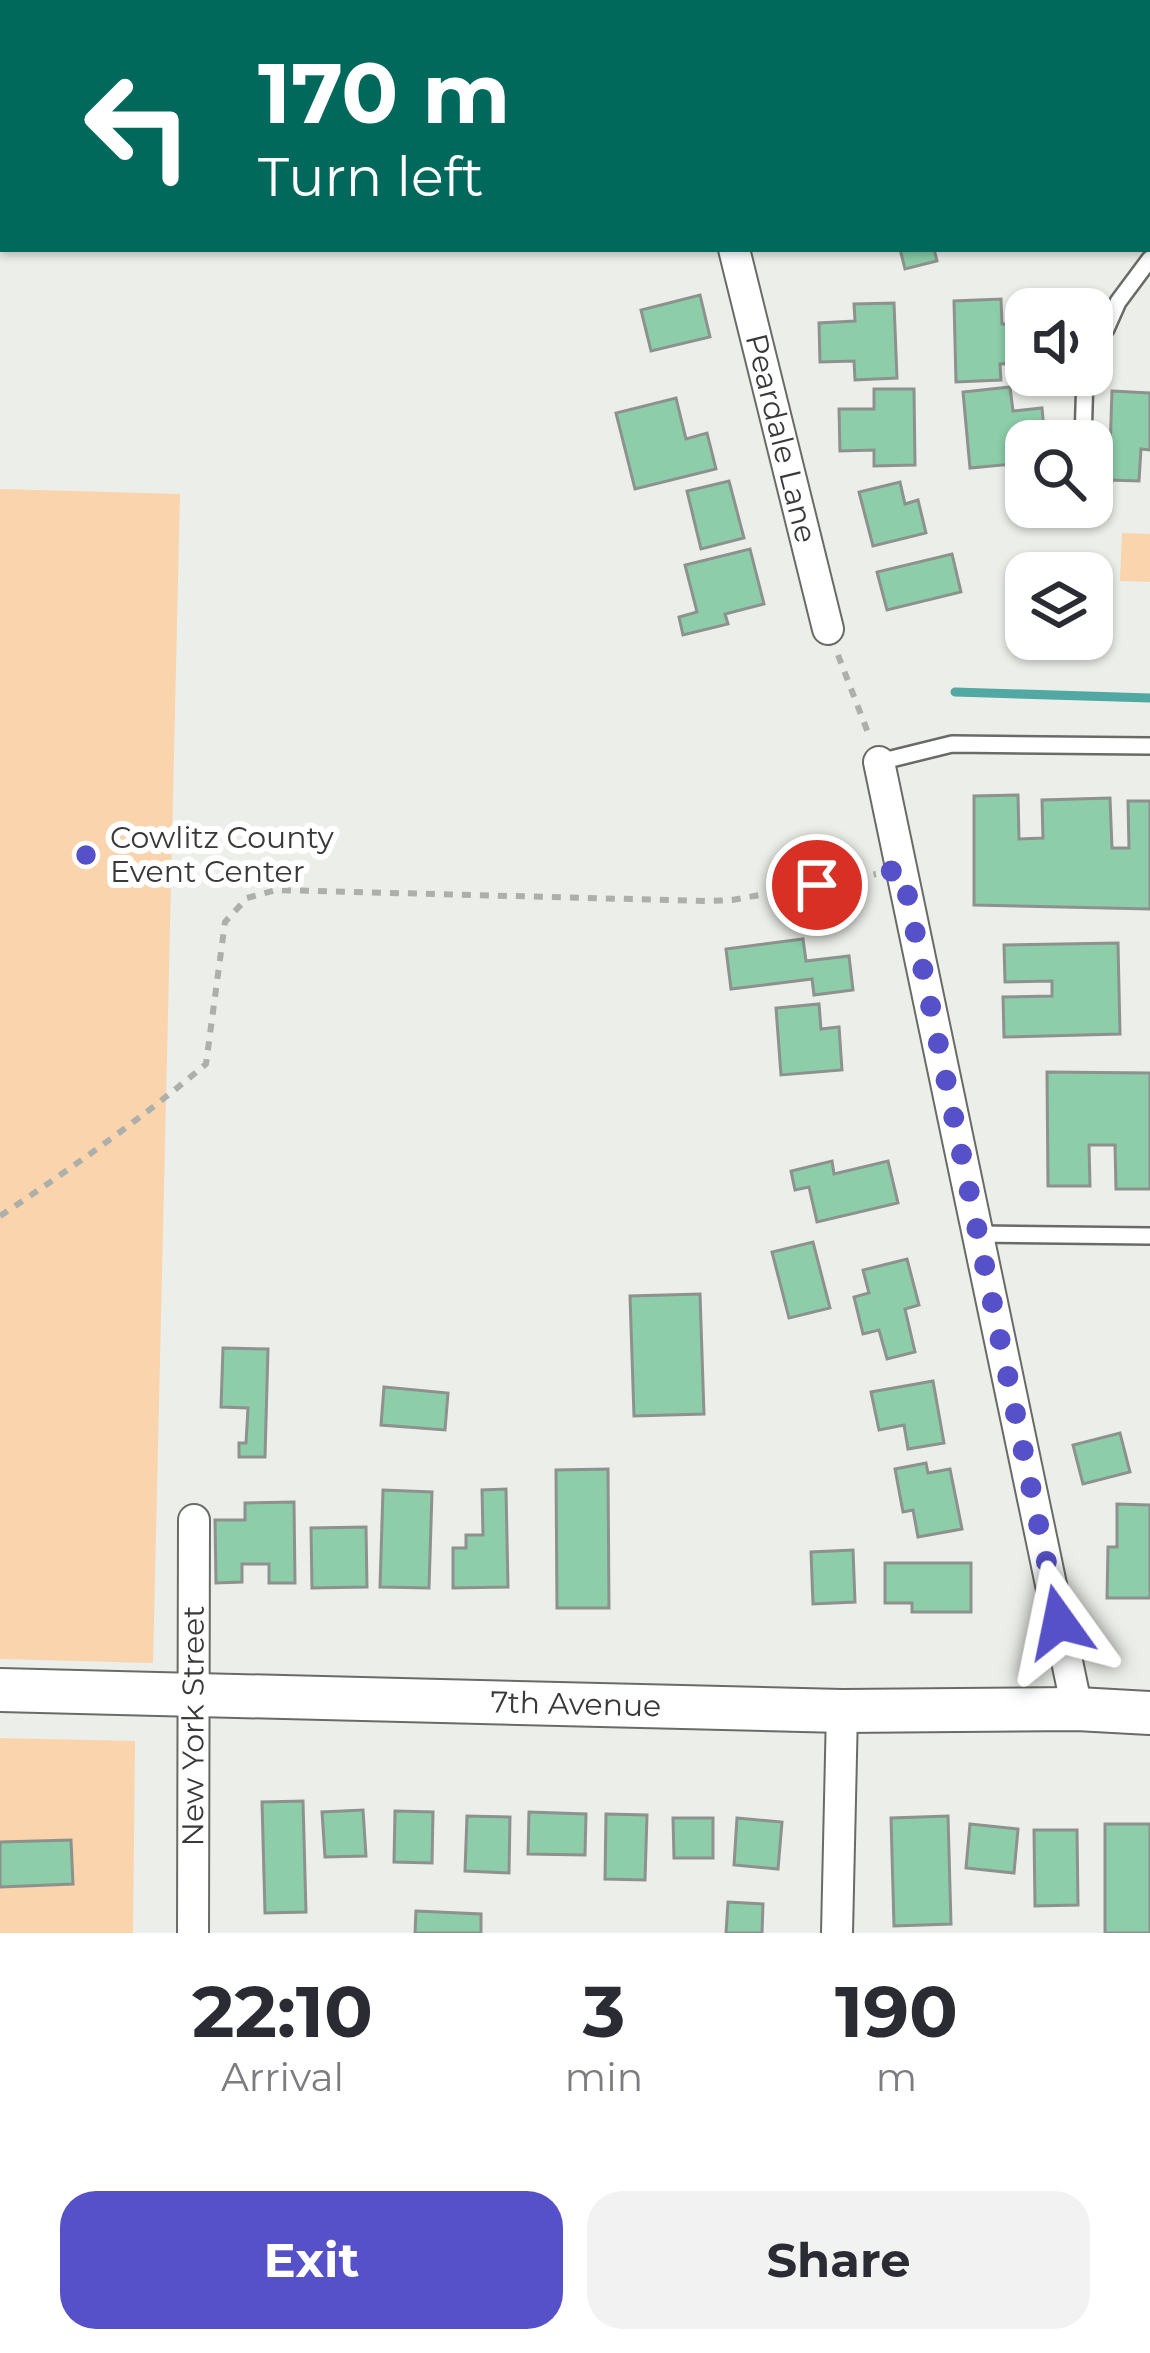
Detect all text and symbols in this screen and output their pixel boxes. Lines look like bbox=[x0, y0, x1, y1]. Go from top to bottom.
text: 170 m bbox=[258, 42, 510, 144]
icon: left bbox=[60, 48, 216, 204]
text: Turn left bbox=[258, 144, 484, 210]
map controls bbox=[1005, 288, 1113, 660]
button: sound bbox=[1005, 288, 1113, 396]
street label: Peardale Lane bbox=[738, 330, 825, 547]
button: search bbox=[1005, 420, 1113, 528]
button: layers bbox=[1005, 552, 1113, 660]
place label: Cowlitz County Event Center bbox=[110, 819, 335, 890]
pin bbox=[766, 834, 868, 936]
marker: Cowlitz County Event Center bbox=[73, 842, 99, 868]
icon: arrive bbox=[784, 852, 850, 918]
position arrow bbox=[996, 1559, 1122, 1685]
street label: New York Street bbox=[174, 1606, 212, 1846]
street label: 7th Avenue bbox=[490, 1683, 662, 1724]
text: 22:10 bbox=[192, 1967, 373, 2055]
text: 3 bbox=[583, 1967, 625, 2055]
text: 190 bbox=[835, 1967, 958, 2055]
text: Arrival bbox=[221, 2053, 344, 2101]
text: min bbox=[565, 2053, 643, 2101]
text: m bbox=[876, 2053, 917, 2101]
button: Exit bbox=[60, 2191, 563, 2329]
button: Share bbox=[587, 2191, 1090, 2329]

